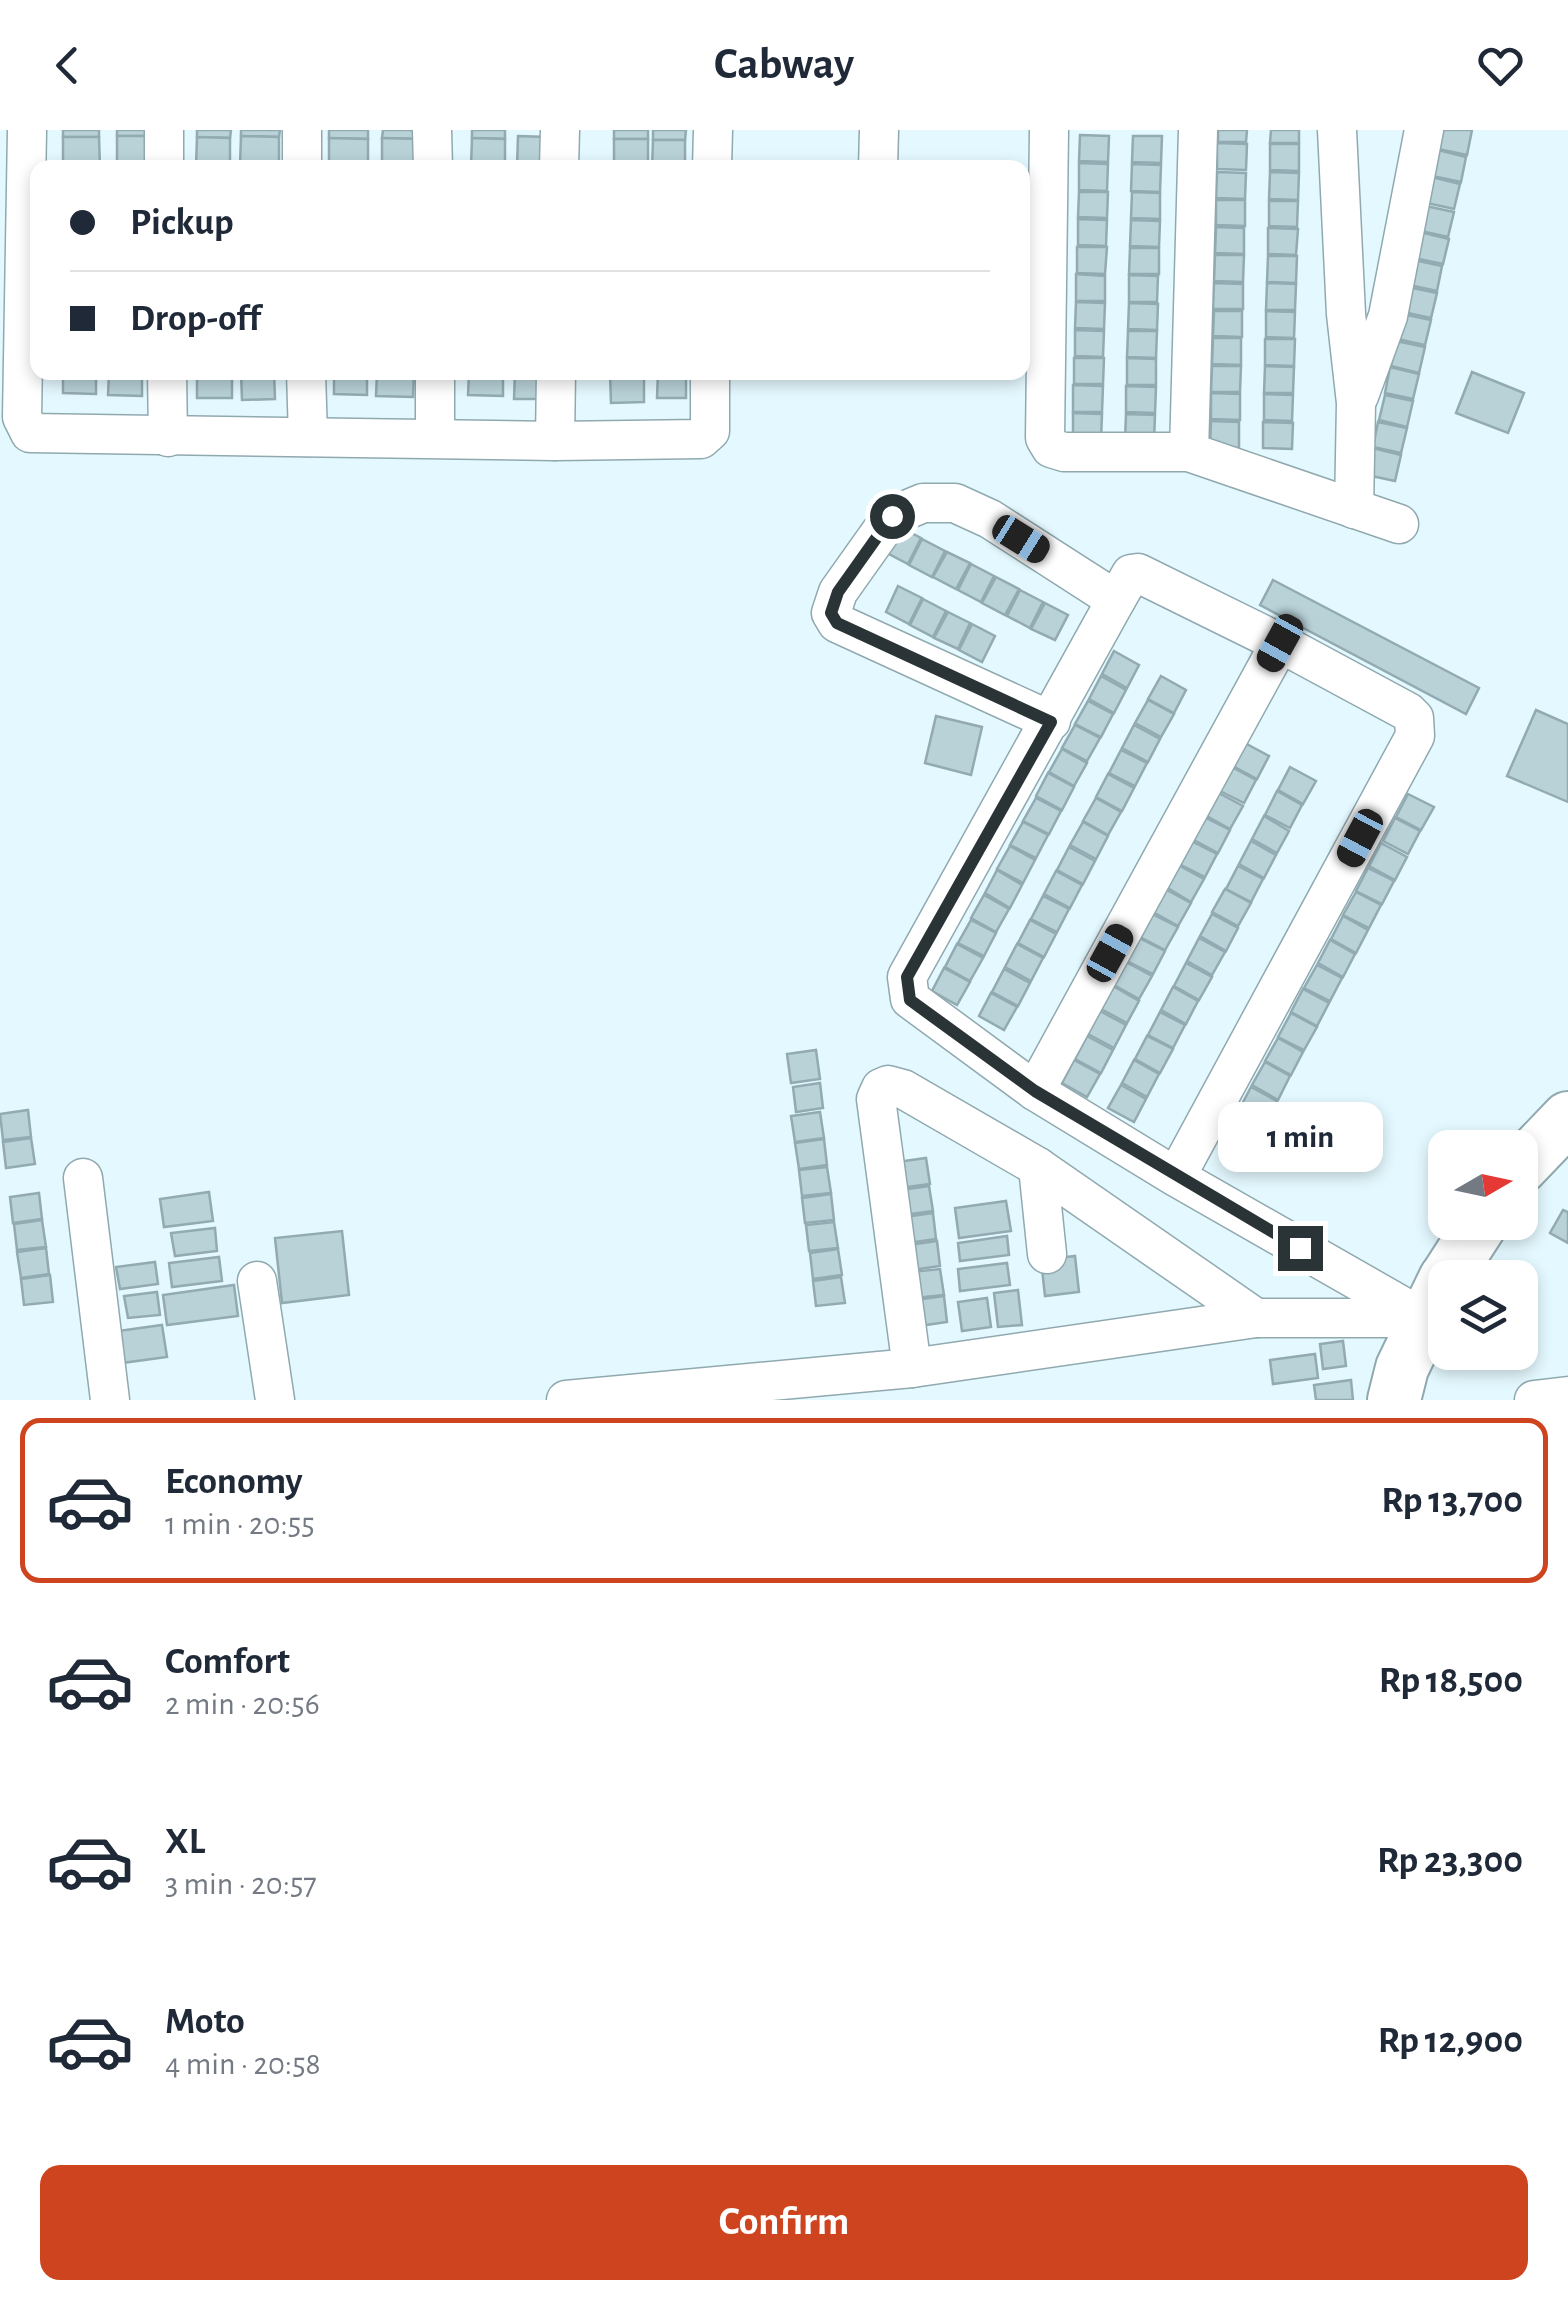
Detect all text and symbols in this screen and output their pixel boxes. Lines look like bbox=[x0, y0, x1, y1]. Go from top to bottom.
icon: back bbox=[40, 38, 95, 93]
icon: heart bbox=[1473, 38, 1528, 93]
text: Cabway bbox=[714, 42, 854, 87]
text: Pickup bbox=[130, 204, 234, 242]
text: Drop-off bbox=[130, 300, 261, 338]
route start bbox=[870, 494, 915, 539]
car bbox=[988, 510, 1054, 568]
car bbox=[1252, 609, 1308, 677]
car bbox=[1333, 804, 1387, 872]
car bbox=[1082, 919, 1138, 987]
callout: 1 min bbox=[1218, 1103, 1382, 1173]
text: 1 min bbox=[1267, 1121, 1334, 1153]
north arrow bbox=[1428, 1130, 1538, 1240]
map controls bbox=[1428, 1130, 1538, 1370]
route end bbox=[1278, 1226, 1323, 1271]
button: layers bbox=[1428, 1260, 1538, 1370]
icon: car bbox=[45, 1456, 135, 1546]
text: Economy bbox=[165, 1463, 303, 1501]
text: Rp 13,700 bbox=[1381, 1482, 1523, 1520]
text: 1 min · 20:55 bbox=[165, 1508, 315, 1540]
icon: car bbox=[45, 1636, 135, 1726]
text: Comfort bbox=[165, 1643, 290, 1681]
text: Rp 18,500 bbox=[1379, 1662, 1523, 1700]
text: 2 min · 20:56 bbox=[165, 1688, 320, 1720]
icon: car bbox=[45, 1816, 135, 1906]
text: XL bbox=[165, 1823, 205, 1861]
text: Rp 23,300 bbox=[1377, 1842, 1523, 1880]
text: 3 min · 20:57 bbox=[165, 1868, 317, 1900]
icon: car bbox=[45, 1996, 135, 2086]
text: Moto bbox=[165, 2003, 245, 2041]
text: Rp 12,900 bbox=[1378, 2022, 1523, 2060]
text: 4 min · 20:58 bbox=[165, 2048, 321, 2080]
button: Confirm bbox=[40, 2165, 1528, 2280]

